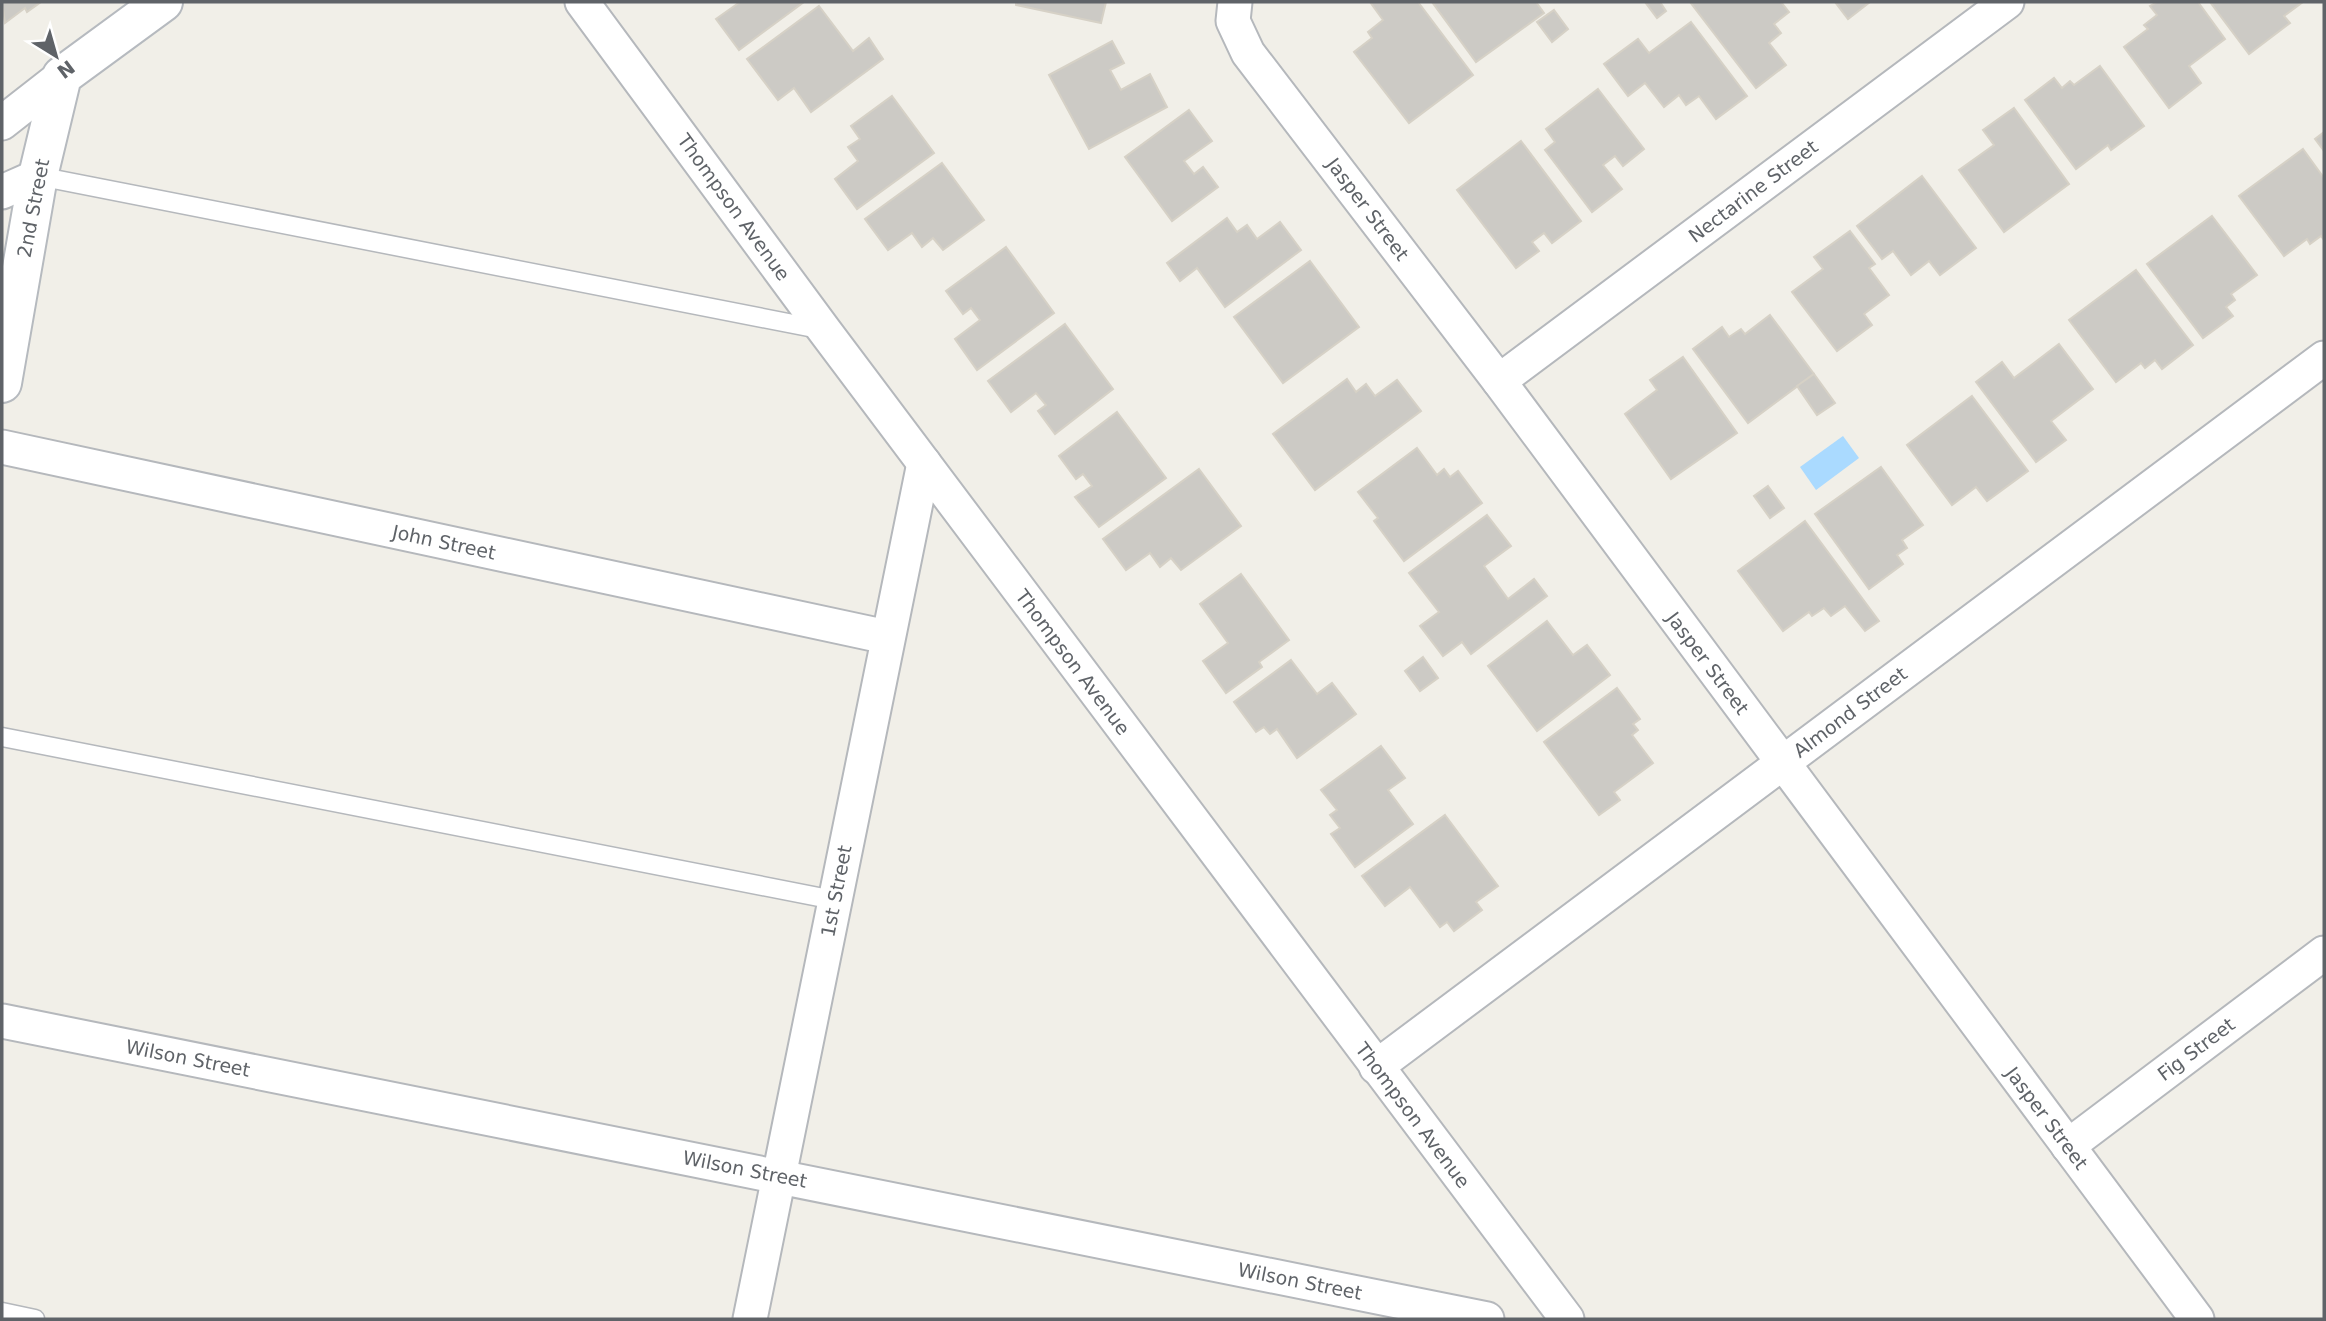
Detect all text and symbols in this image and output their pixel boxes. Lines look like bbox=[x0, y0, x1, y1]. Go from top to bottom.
north arrow bbox=[21, 21, 91, 91]
text: N bbox=[53, 56, 79, 83]
street label: Thompson Avenue bbox=[673, 129, 795, 285]
street label: Nectarine Street bbox=[1684, 135, 1822, 247]
street label: Jasper Street bbox=[1322, 153, 1414, 265]
street label: 2nd Street bbox=[13, 157, 53, 259]
street label: John Street bbox=[389, 520, 498, 564]
street label: Thompson Avenue bbox=[1011, 584, 1135, 739]
street label: Jasper Street bbox=[1662, 607, 1754, 719]
street label: Almond Street bbox=[1789, 662, 1911, 762]
street label: 1st Street bbox=[816, 843, 856, 939]
street label: Fig Street bbox=[2153, 1013, 2239, 1085]
street label: Wilson Street bbox=[124, 1035, 252, 1081]
street label: Thompson Avenue bbox=[1351, 1037, 1475, 1192]
street label: Jasper Street bbox=[2001, 1062, 2093, 1174]
street label: Wilson Street bbox=[681, 1146, 809, 1192]
street label: Wilson Street bbox=[1236, 1258, 1364, 1304]

